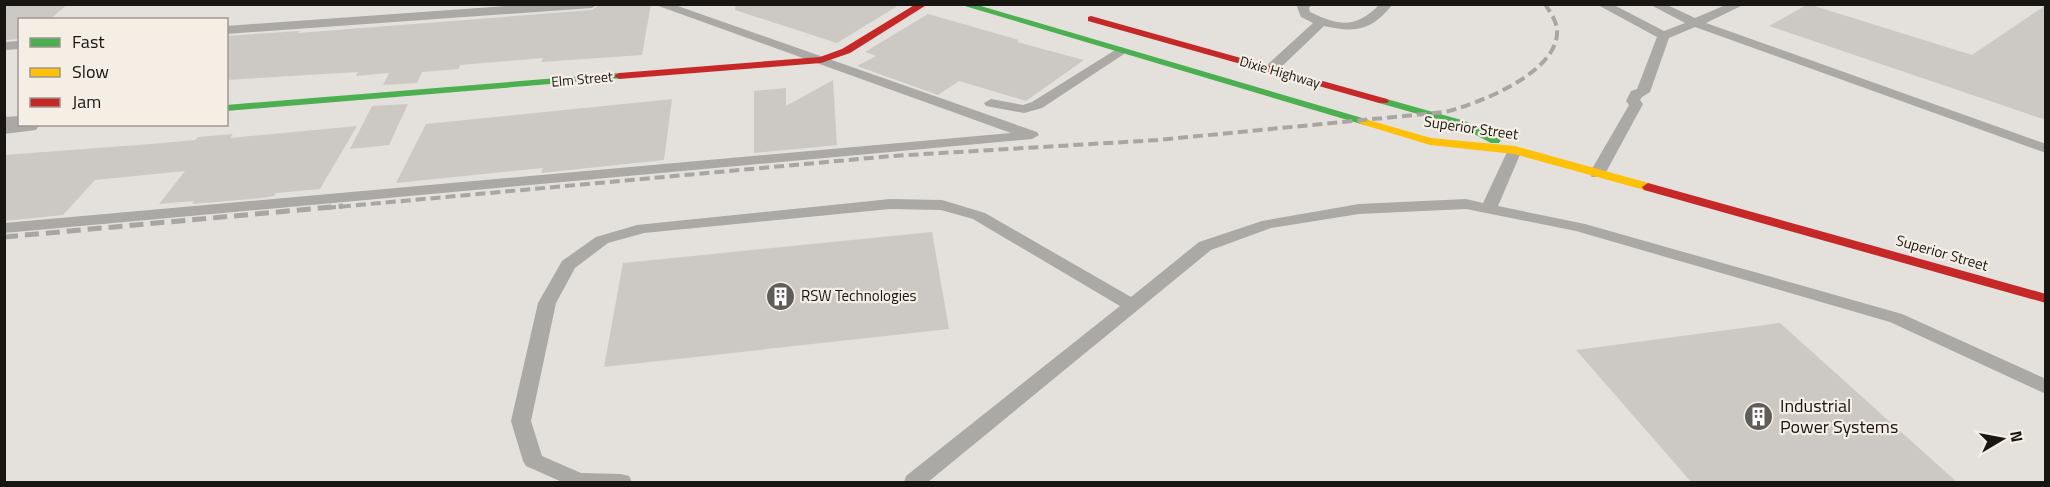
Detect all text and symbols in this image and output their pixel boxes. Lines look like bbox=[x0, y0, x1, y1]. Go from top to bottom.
legend bbox=[18, 18, 228, 126]
text: Fast bbox=[72, 28, 105, 55]
street label: Dixie Highway bbox=[1237, 50, 1323, 93]
text: Slow bbox=[72, 58, 109, 85]
street label: Elm Street bbox=[550, 65, 614, 92]
text: Jam bbox=[72, 88, 101, 115]
street label: Superior Street bbox=[1422, 109, 1520, 146]
street label: Superior Street bbox=[1893, 228, 1992, 277]
building icon: RSW Technologies bbox=[764, 280, 796, 312]
place label: RSW Technologies bbox=[801, 284, 917, 307]
place label: Industrial Power Systems bbox=[1780, 392, 1898, 440]
building icon: Industrial Power Systems bbox=[1743, 400, 1775, 432]
north arrow bbox=[1972, 409, 2032, 469]
text: N bbox=[2004, 429, 2030, 444]

